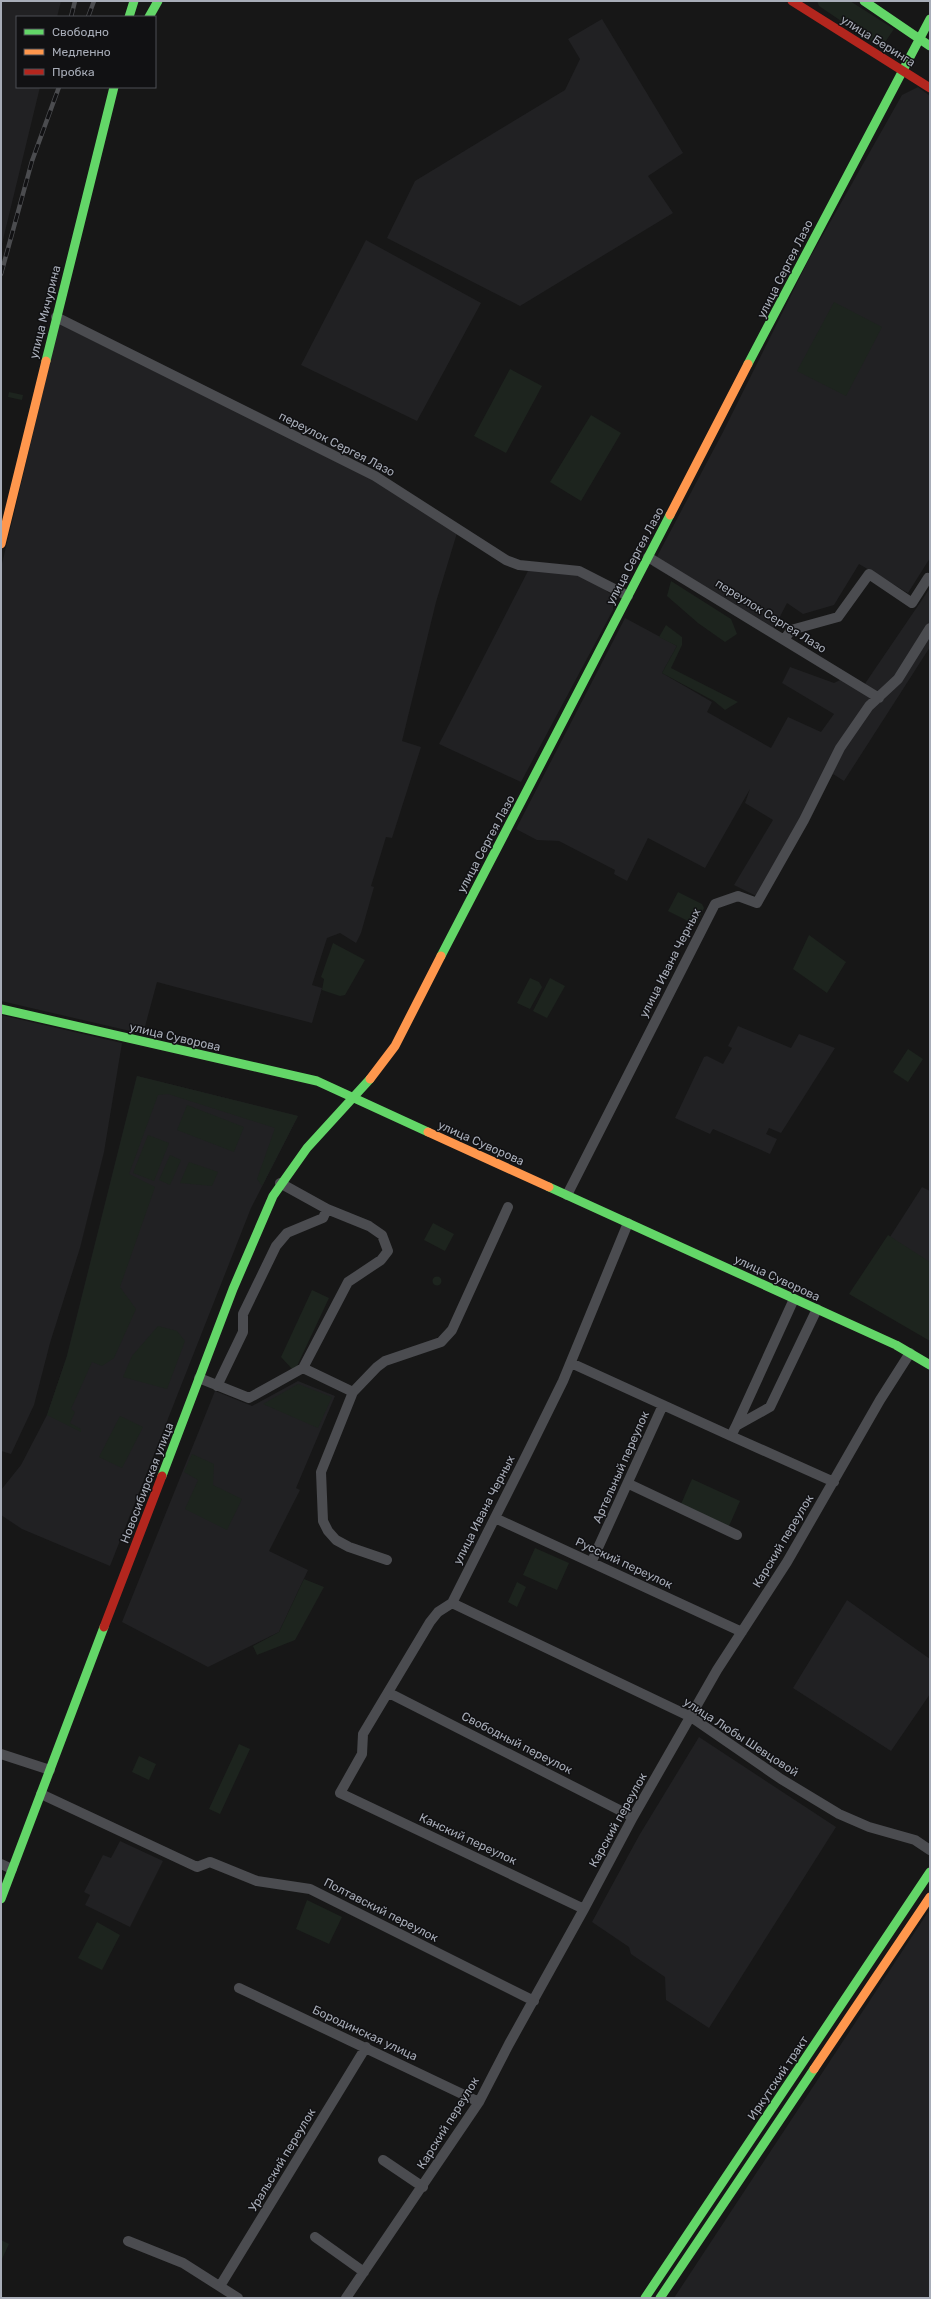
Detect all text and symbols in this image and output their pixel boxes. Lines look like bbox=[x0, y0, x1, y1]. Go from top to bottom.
street label: улица Беринга bbox=[838, 12, 918, 70]
legend bbox=[16, 16, 156, 88]
text: Свободно bbox=[52, 25, 109, 39]
text: Медленно bbox=[52, 45, 111, 59]
text: Пробка bbox=[52, 65, 95, 79]
street label: улица Сергея Лазо bbox=[754, 217, 816, 321]
street label: улица Мичурина bbox=[27, 264, 63, 360]
street label: переулок Сергея Лазо bbox=[277, 409, 397, 479]
street label: улица Сергея Лазо bbox=[603, 505, 667, 607]
street label: переулок Сергея Лазо bbox=[713, 576, 829, 656]
street label: улица Сергея Лазо bbox=[454, 793, 518, 895]
street label: улица Ивана Черных bbox=[636, 906, 704, 1020]
street label: улица Суворова bbox=[128, 1020, 222, 1054]
street label: улица Суворова bbox=[436, 1118, 526, 1168]
street label: улица Суворова bbox=[732, 1252, 822, 1304]
street label: Артельный переулок bbox=[590, 1408, 652, 1525]
street label: Новосибирская улица bbox=[118, 1421, 176, 1545]
street label: улица Ивана Черных bbox=[450, 1453, 518, 1567]
street label: Карский переулок bbox=[750, 1491, 817, 1590]
street label: Русский переулок bbox=[573, 1534, 675, 1592]
street label: улица Любы Шевцовой bbox=[681, 1695, 801, 1779]
street label: Свободный переулок bbox=[459, 1709, 575, 1777]
street label: Карский переулок bbox=[586, 1770, 650, 1870]
street label: Канский переулок bbox=[417, 1810, 520, 1868]
street label: Полтавский переулок bbox=[322, 1875, 441, 1945]
street label: Бородинская улица bbox=[310, 2003, 420, 2063]
street label: Иркутский тракт bbox=[745, 2033, 811, 2123]
street label: Карский переулок bbox=[414, 2074, 482, 2172]
street label: Уральский переулок bbox=[246, 2105, 319, 2214]

